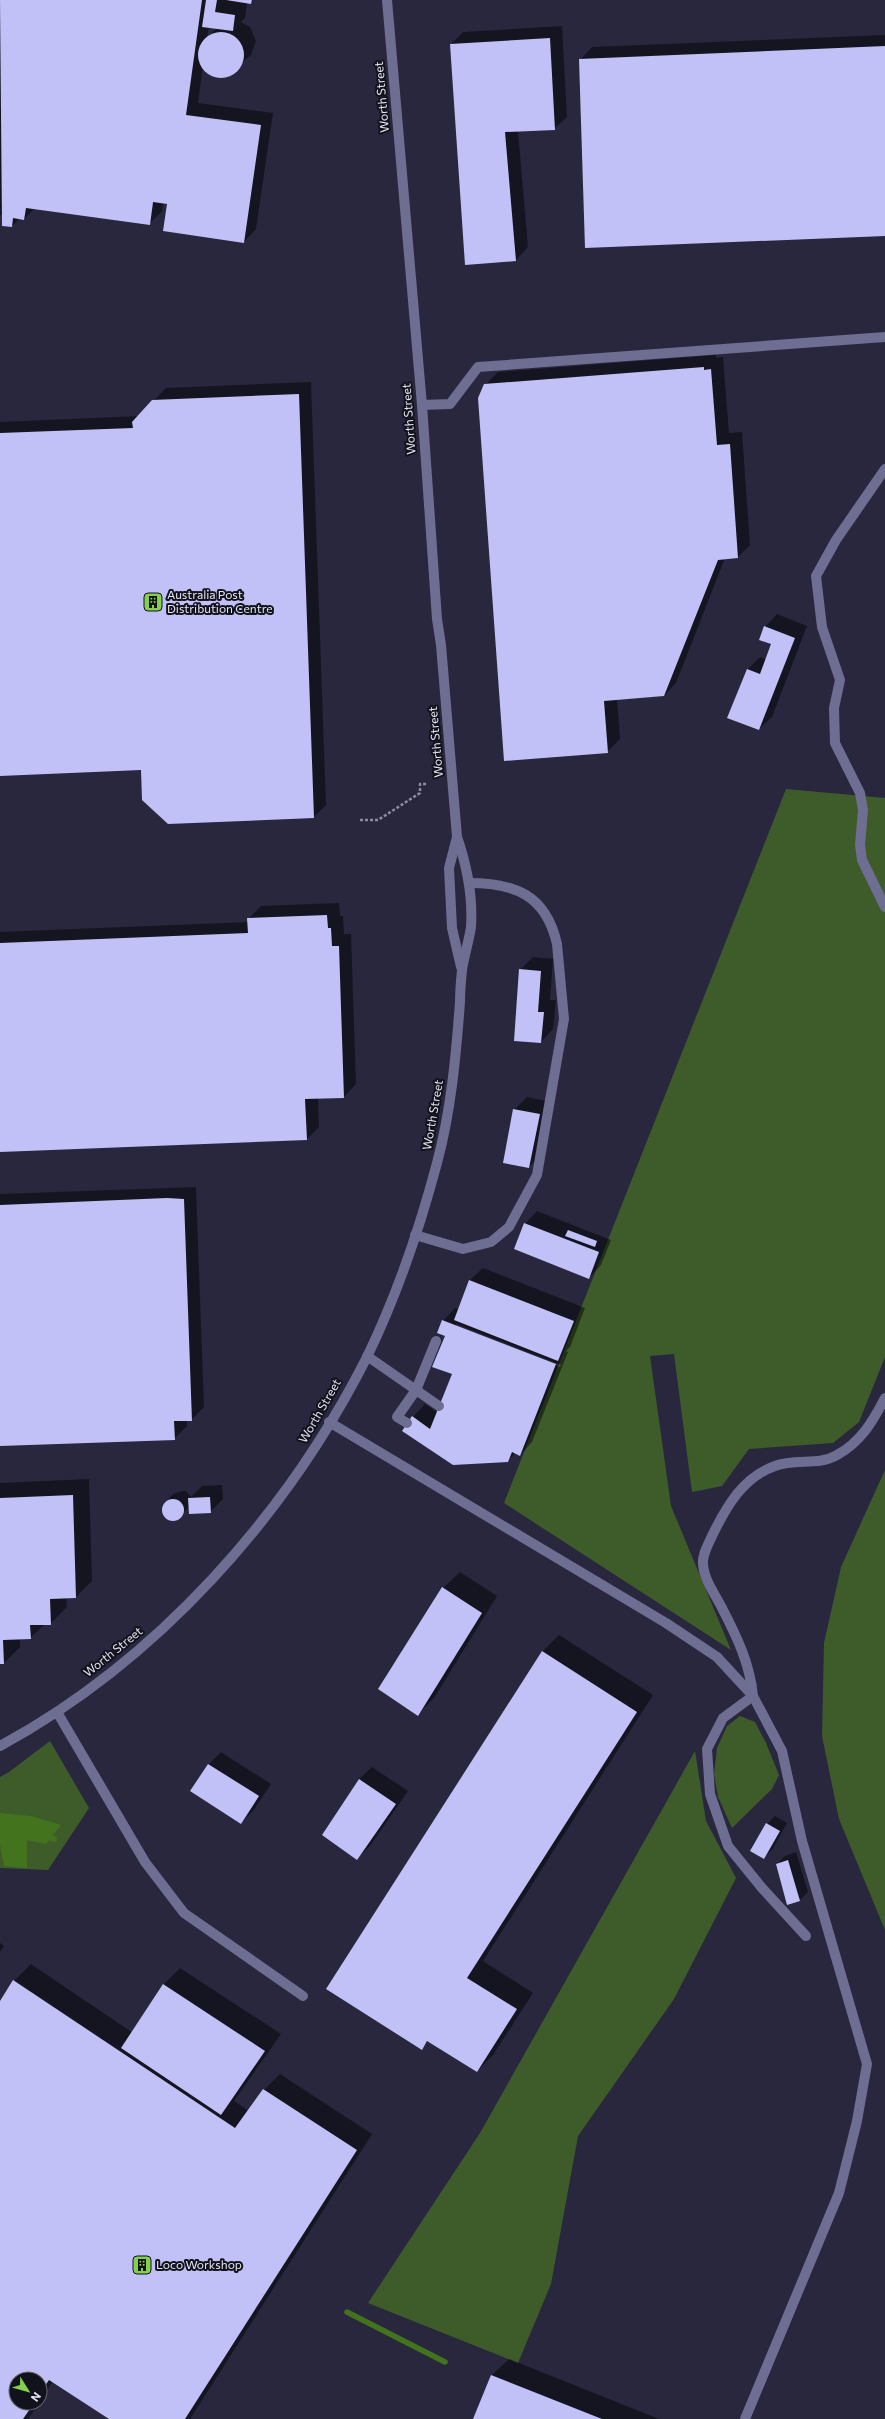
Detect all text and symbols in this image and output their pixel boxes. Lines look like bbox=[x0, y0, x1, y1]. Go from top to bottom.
street label: Worth Street bbox=[371, 61, 391, 133]
street label: Worth Street bbox=[399, 383, 417, 455]
place label: Australia Post Distribution Centre bbox=[167, 587, 273, 615]
building icon: Australia Post Distribution Centre bbox=[142, 591, 164, 613]
street label: Worth Street bbox=[425, 706, 445, 778]
street label: Worth Street bbox=[419, 1078, 445, 1151]
street label: Worth Street bbox=[295, 1376, 343, 1445]
street label: Worth Street bbox=[80, 1623, 145, 1679]
building icon: Loco Workshop bbox=[131, 2254, 153, 2276]
place label: Loco Workshop bbox=[156, 2257, 242, 2271]
north arrow bbox=[8, 2371, 48, 2411]
text: N bbox=[29, 2390, 44, 2405]

